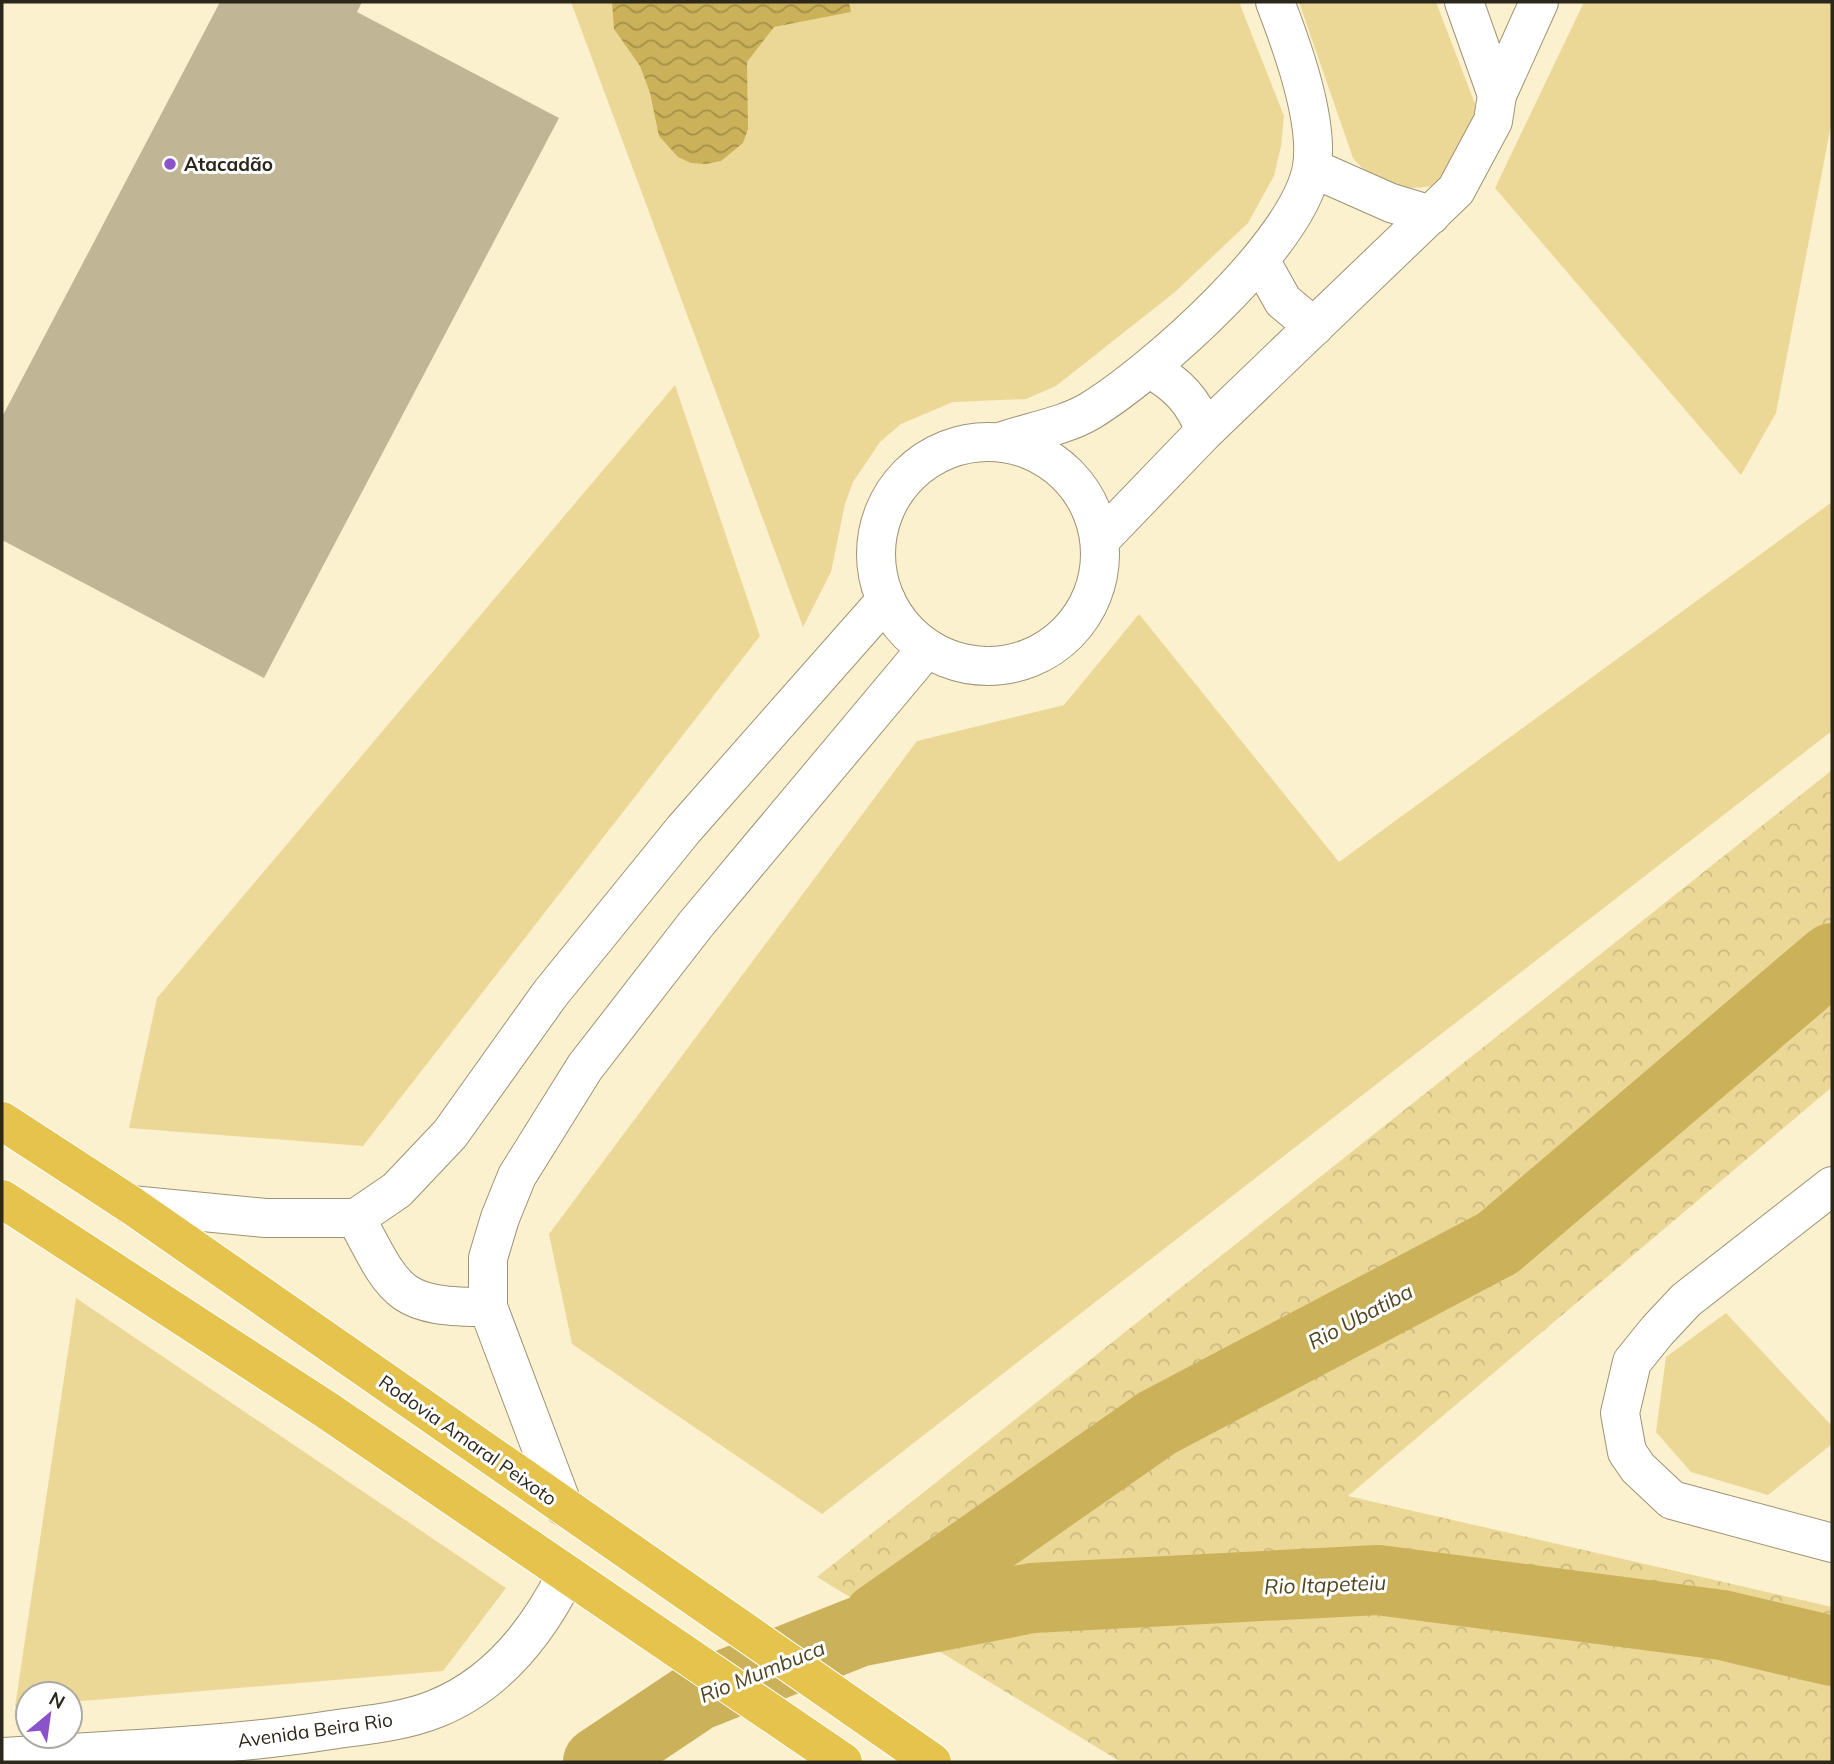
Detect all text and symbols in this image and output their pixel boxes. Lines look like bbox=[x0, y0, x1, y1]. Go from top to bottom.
place label: Atacadão bbox=[184, 152, 273, 176]
marker: Atacadão bbox=[162, 156, 178, 172]
water label: Rio Ubatiba bbox=[1303, 1278, 1417, 1354]
street label: Rodovia Amaral Peixoto bbox=[374, 1370, 562, 1510]
water label: Rio Itapeteiu bbox=[1263, 1569, 1387, 1599]
water label: Rio Mumbuca bbox=[695, 1634, 829, 1708]
north arrow bbox=[14, 1680, 84, 1750]
text: N bbox=[45, 1686, 69, 1714]
street label: Avenida Beira Rio bbox=[236, 1707, 394, 1753]

